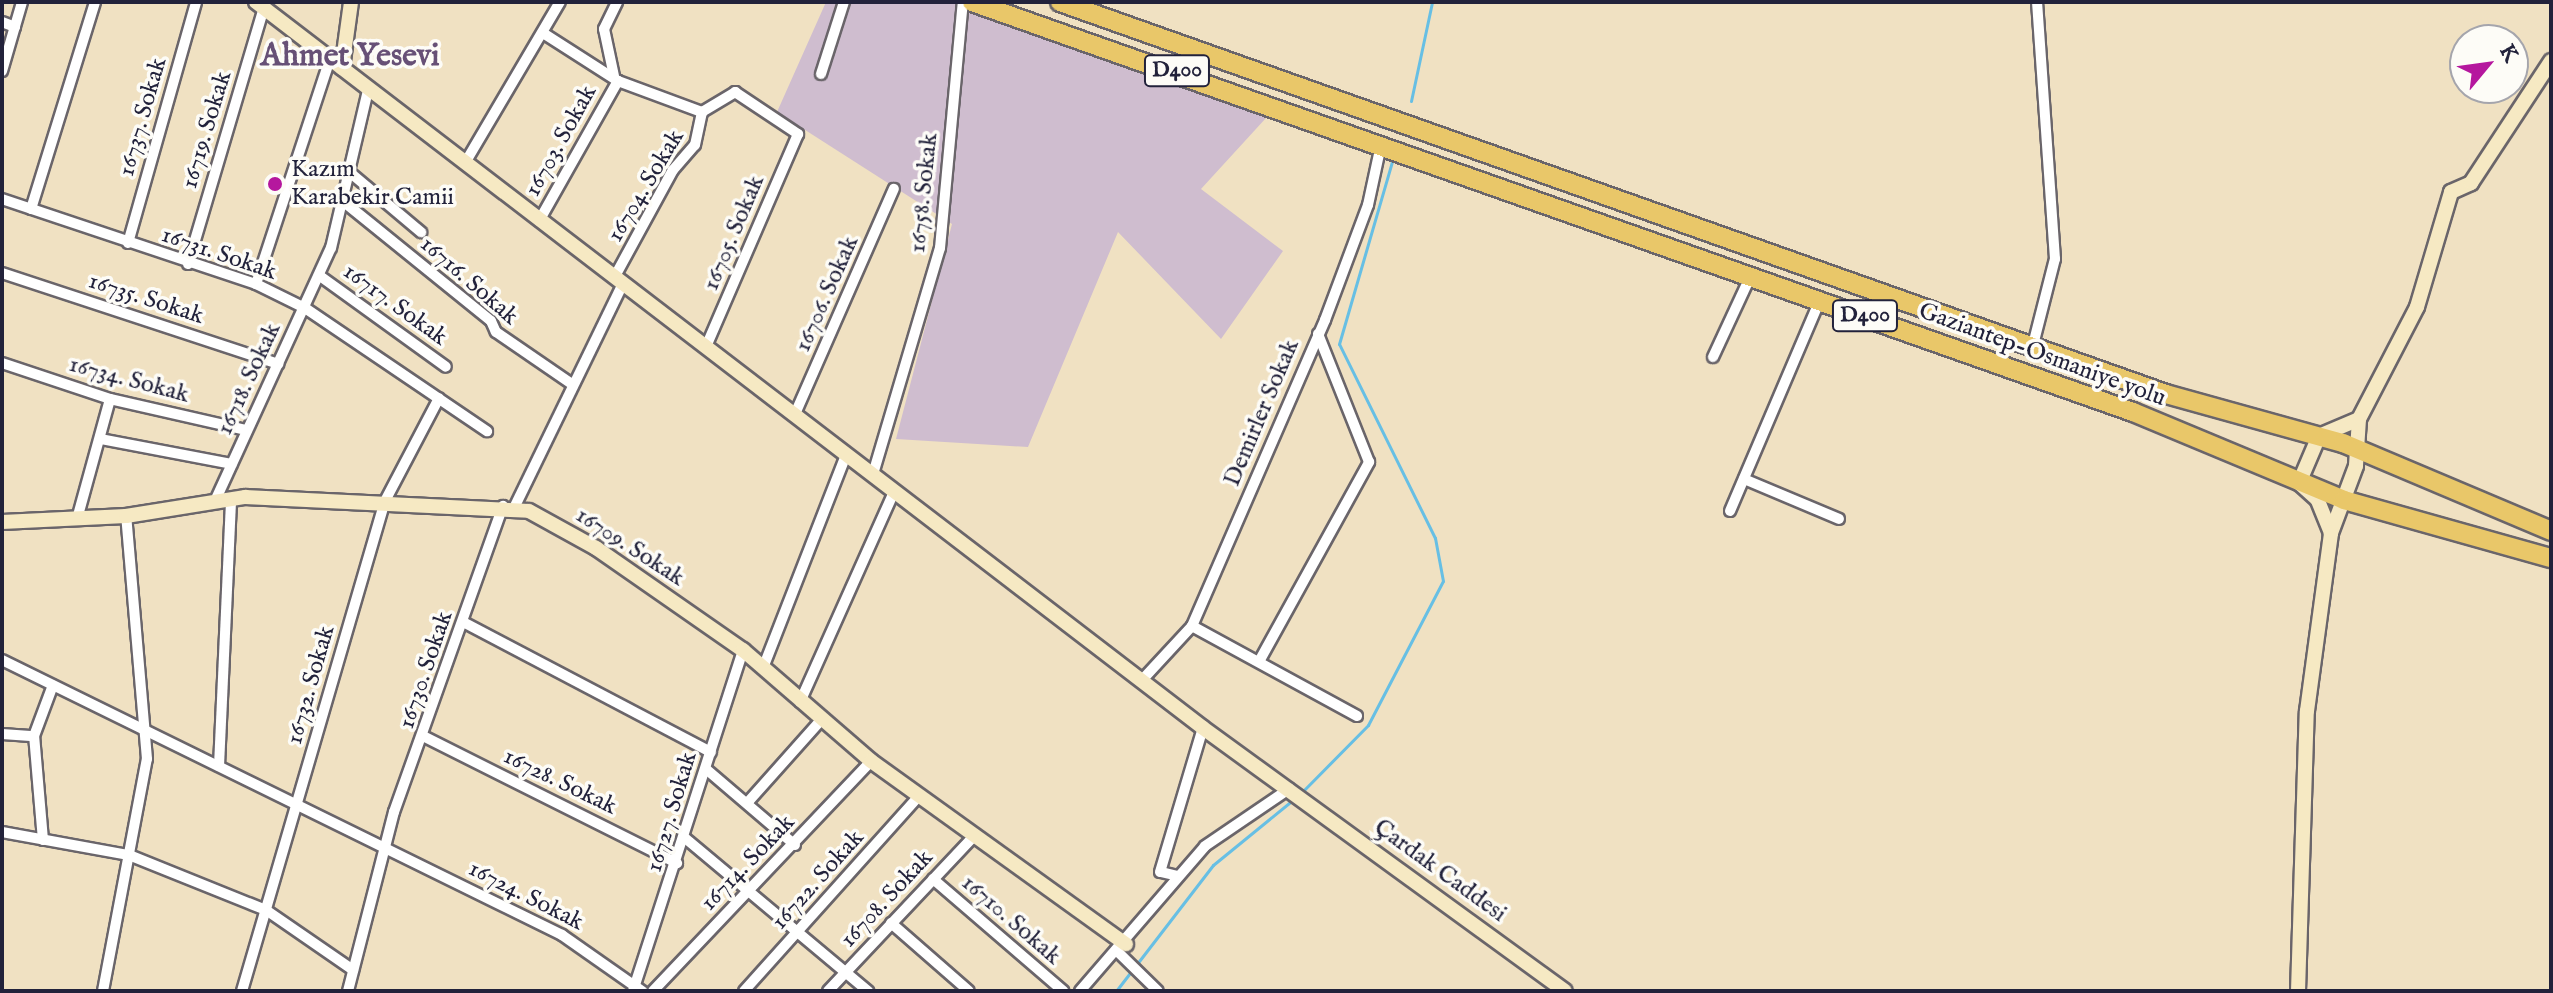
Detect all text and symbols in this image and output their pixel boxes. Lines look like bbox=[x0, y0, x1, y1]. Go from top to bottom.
north arrow bbox=[2449, 24, 2529, 104]
district label: Ahmet Yesevi bbox=[260, 38, 440, 76]
text: K bbox=[2492, 40, 2524, 67]
road number: D400 bbox=[1143, 53, 1211, 89]
street label: 16737. Sokak bbox=[112, 54, 174, 180]
street label: 16719. Sokak bbox=[175, 68, 239, 192]
street label: 16703. Sokak bbox=[519, 80, 603, 202]
street label: 16704. Sokak bbox=[601, 125, 691, 247]
street label: 16758. Sokak bbox=[903, 132, 945, 254]
place label: Kazım Karabekir Camii bbox=[291, 156, 454, 212]
street label: 16705. Sokak bbox=[697, 171, 771, 295]
marker: Kazım Karabekir Camii bbox=[266, 175, 284, 193]
street label: 16731. Sokak bbox=[158, 221, 280, 287]
street label: 16716. Sokak bbox=[414, 230, 524, 332]
street label: 16706. Sokak bbox=[789, 232, 865, 356]
street label: 16717. Sokak bbox=[337, 257, 453, 353]
street label: 16735. Sokak bbox=[85, 267, 207, 331]
street label: Gaziantep-Osmaniye yolu bbox=[1915, 297, 2169, 413]
road number: D400 bbox=[1831, 298, 1899, 334]
street label: 16718. Sokak bbox=[211, 318, 287, 440]
street label: Demirler Sokak bbox=[1218, 335, 1306, 491]
street label: 16734. Sokak bbox=[66, 350, 192, 410]
street label: 16709. Sokak bbox=[570, 501, 690, 593]
street label: 16730. Sokak bbox=[392, 607, 460, 733]
street label: 16732. Sokak bbox=[280, 622, 342, 748]
street label: 16728. Sokak bbox=[499, 742, 621, 822]
street label: 16727. Sokak bbox=[640, 748, 704, 876]
street label: 16714. Sokak bbox=[695, 809, 801, 917]
street label: Çardak Caddesi bbox=[1368, 813, 1512, 929]
street label: 16722. Sokak bbox=[766, 824, 870, 936]
street label: 16708. Sokak bbox=[835, 844, 939, 954]
street label: 16724. Sokak bbox=[464, 855, 588, 937]
street label: 16710. Sokak bbox=[955, 869, 1067, 971]

